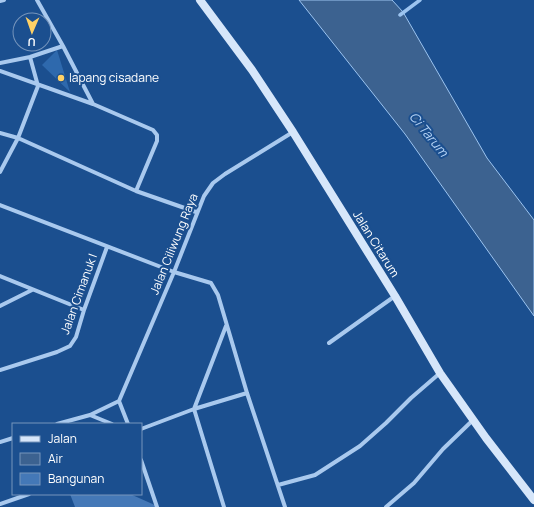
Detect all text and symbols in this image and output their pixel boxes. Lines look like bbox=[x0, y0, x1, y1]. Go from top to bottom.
north arrow bbox=[12, 12, 52, 52]
text: U bbox=[27, 35, 36, 50]
place label: lapang cisadane bbox=[69, 69, 159, 86]
marker: lapang cisadane bbox=[56, 73, 66, 83]
water label: Ci Tarum bbox=[406, 108, 453, 161]
street label: Jalan Ciliwung Raya bbox=[145, 191, 202, 297]
street label: Jalan Citarum bbox=[349, 207, 404, 280]
street label: Jalan Cimanuk I bbox=[56, 251, 101, 337]
legend bbox=[12, 423, 142, 495]
text: Jalan bbox=[48, 430, 77, 447]
text: Air bbox=[48, 450, 63, 467]
text: Bangunan bbox=[48, 470, 104, 487]

